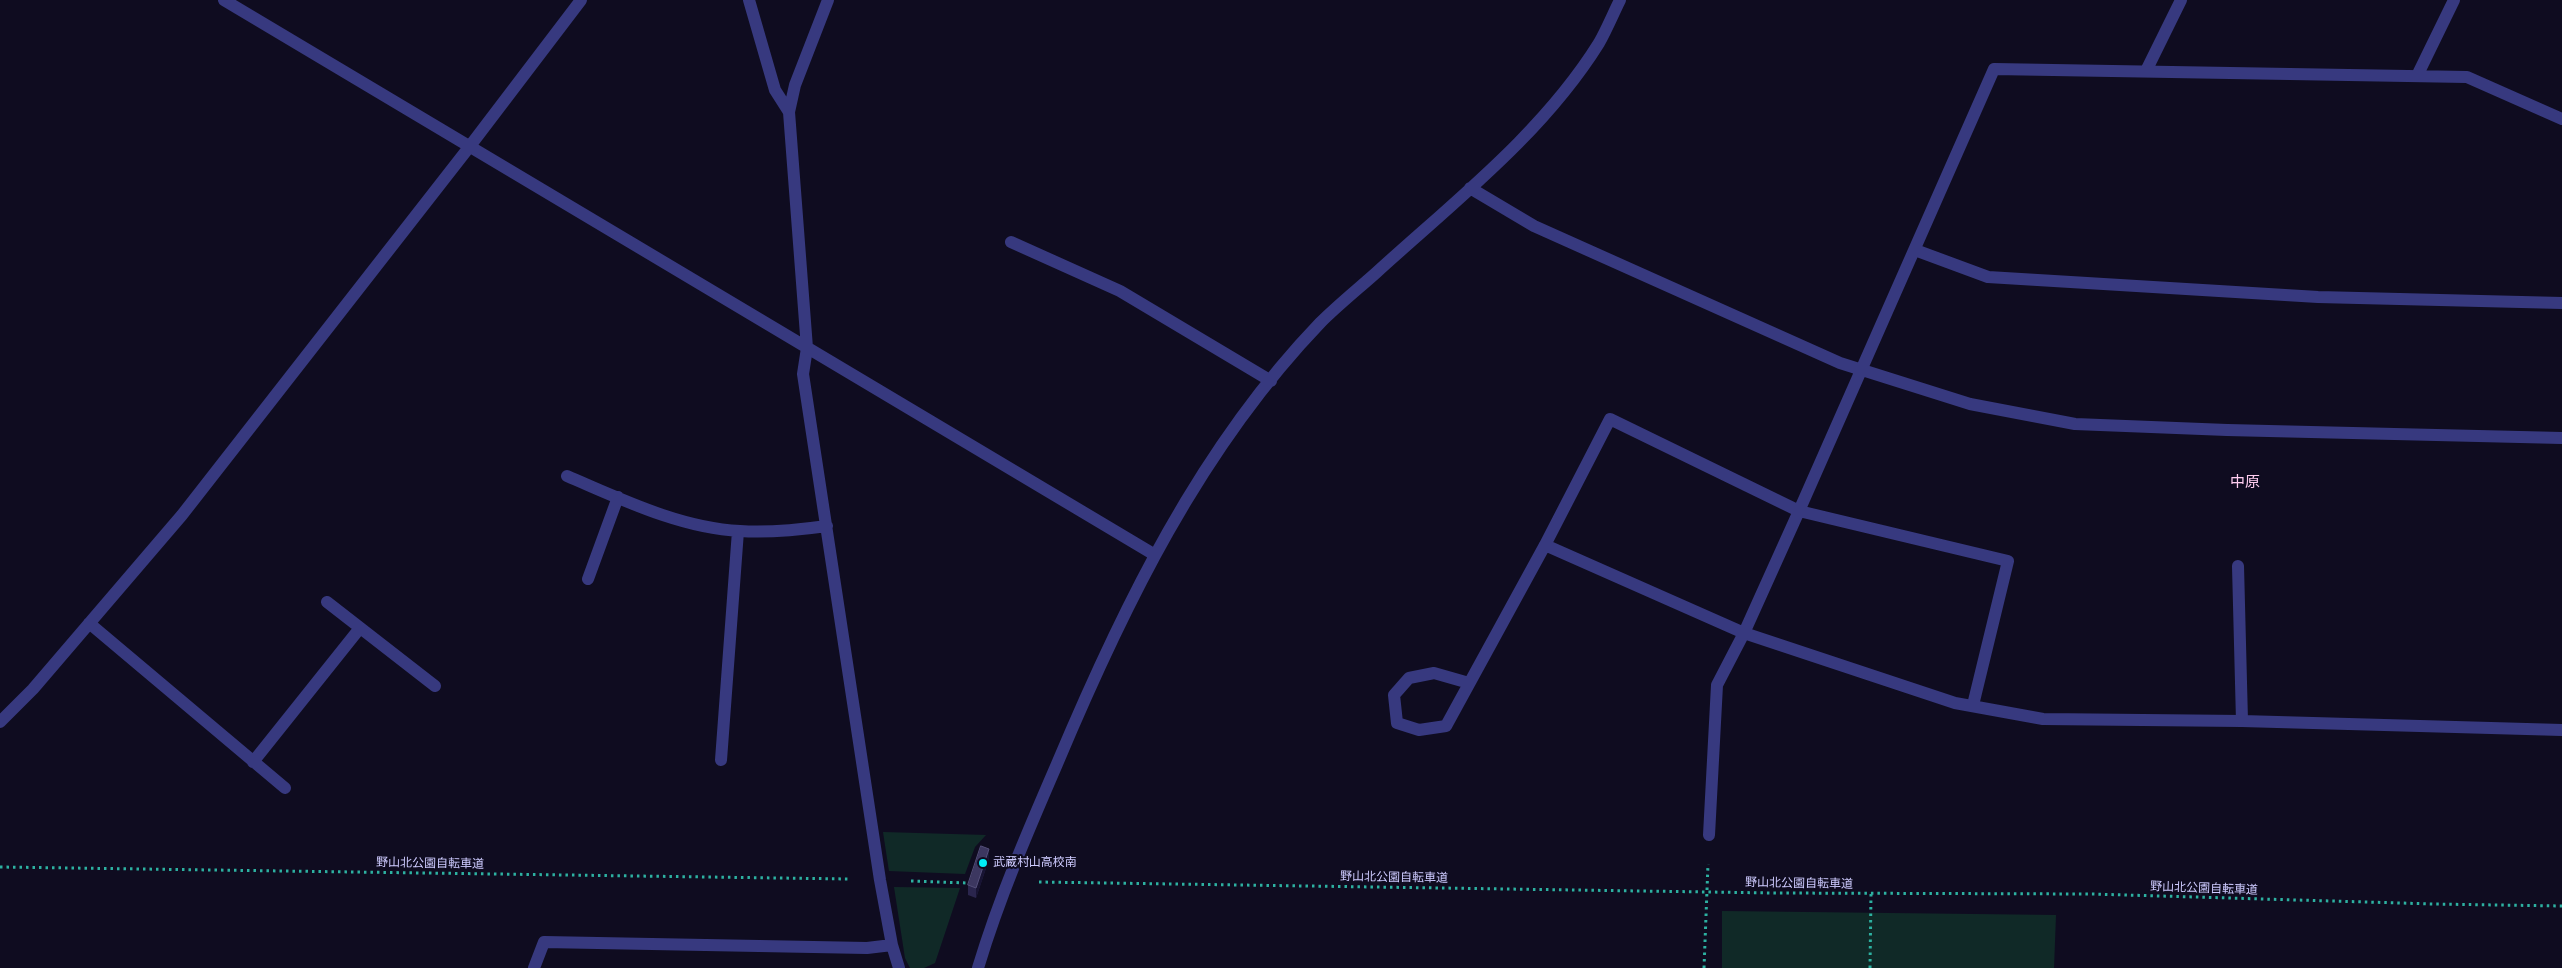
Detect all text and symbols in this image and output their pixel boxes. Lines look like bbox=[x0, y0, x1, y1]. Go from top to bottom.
district label: 中原 bbox=[2230, 474, 2260, 492]
street label: 野山北公園自転車道 bbox=[376, 856, 484, 872]
place label: 武蔵村山高校南 bbox=[993, 856, 1077, 870]
marker: 武蔵村山高校南 bbox=[977, 857, 989, 869]
street label: 野山北公園自転車道 bbox=[1340, 870, 1448, 886]
street label: 野山北公園自転車道 bbox=[1745, 876, 1853, 892]
street label: 野山北公園自転車道 bbox=[2150, 880, 2258, 898]

